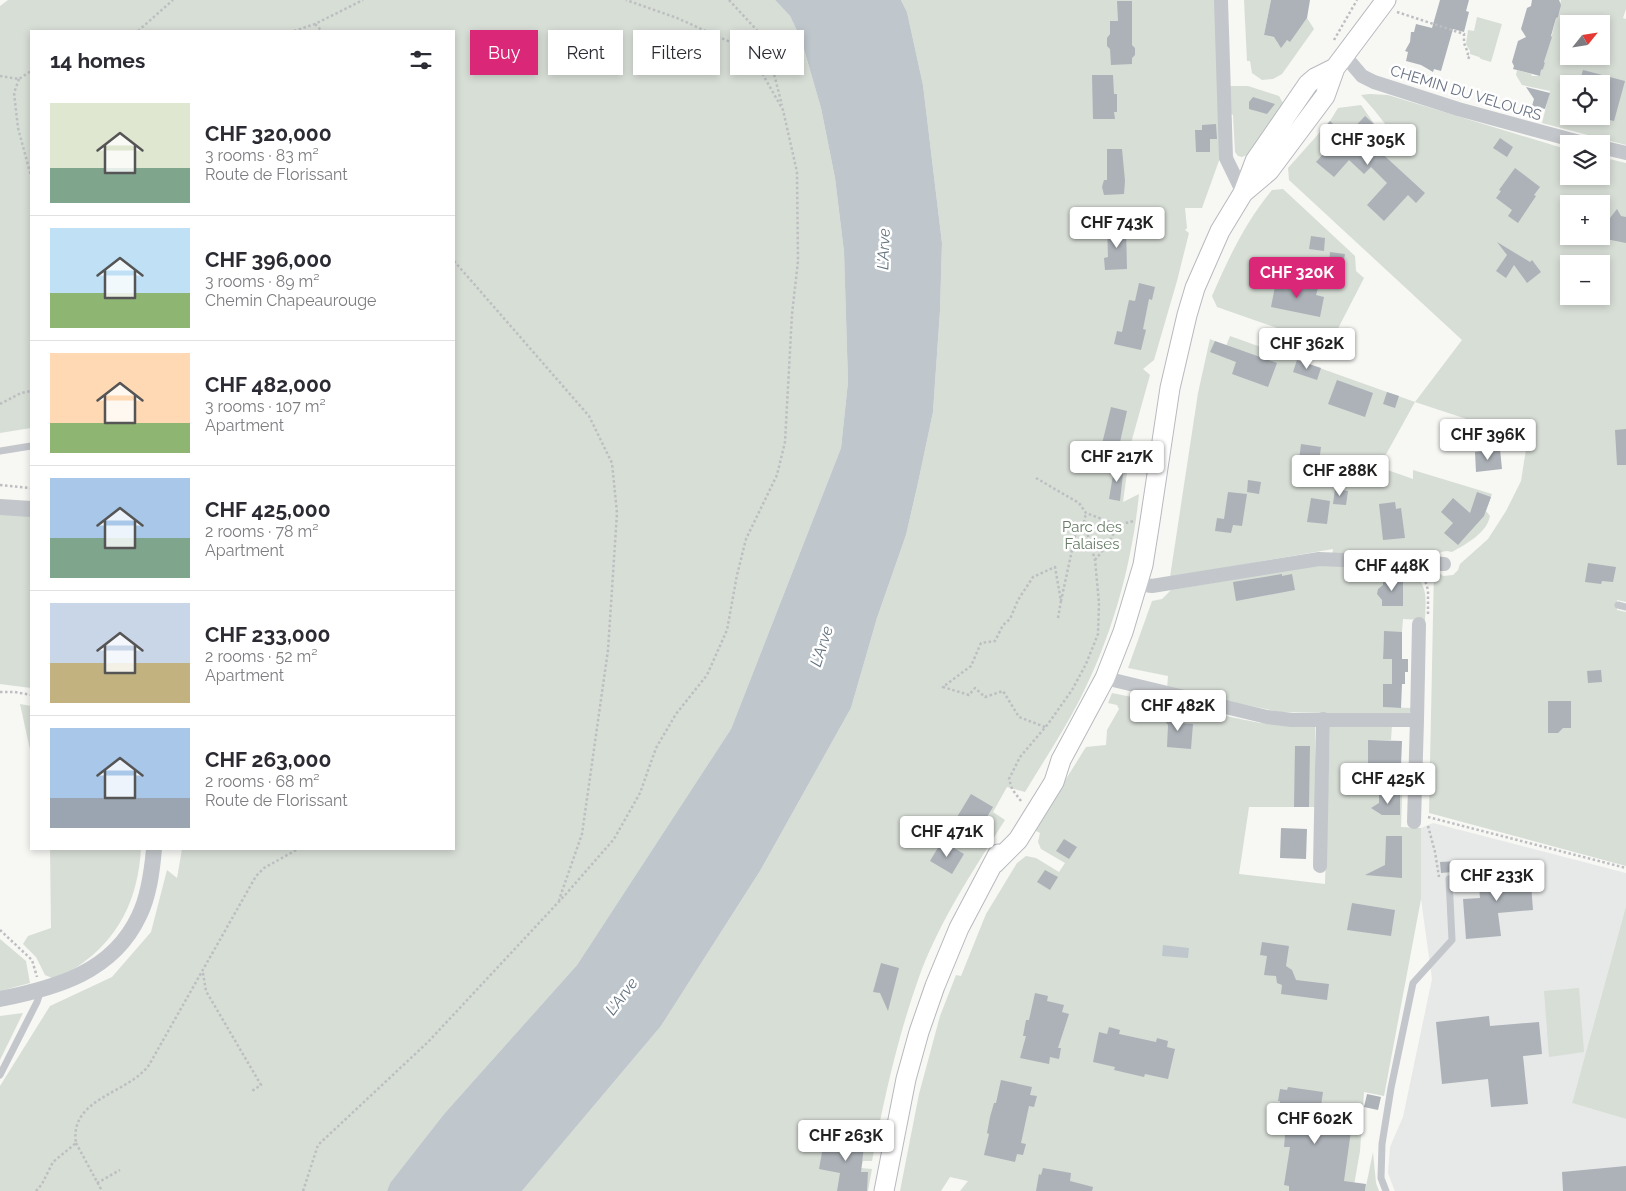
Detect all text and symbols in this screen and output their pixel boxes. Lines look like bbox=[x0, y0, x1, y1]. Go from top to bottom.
north arrow bbox=[1560, 15, 1610, 65]
map controls bbox=[1560, 15, 1610, 305]
chip: Buy bbox=[470, 30, 538, 75]
chip: Rent bbox=[548, 30, 623, 75]
chip: Filters bbox=[633, 30, 720, 75]
chip: New bbox=[730, 30, 804, 75]
icon: filters bbox=[407, 46, 435, 74]
text: 14 homes bbox=[50, 48, 145, 73]
street label: CHEMIN DU VELOURS bbox=[1388, 61, 1544, 125]
button: locate bbox=[1560, 75, 1610, 125]
text: CHF 320,000 bbox=[205, 121, 332, 146]
icon: home bbox=[90, 123, 150, 183]
pin: CHF 305K bbox=[1316, 124, 1420, 166]
text: CHF 305K bbox=[1331, 130, 1405, 149]
button: layers bbox=[1560, 135, 1610, 185]
text: 3 rooms · 83 m² bbox=[205, 146, 319, 165]
text: Route de Florissant bbox=[205, 165, 348, 184]
button: + bbox=[1560, 195, 1610, 245]
pin: CHF 743K bbox=[1065, 206, 1169, 249]
text: CHF 743K bbox=[1081, 213, 1153, 232]
water label: L'Arve bbox=[873, 227, 894, 270]
text: CHF 396,000 bbox=[205, 247, 332, 272]
icon: home bbox=[90, 248, 150, 308]
button: − bbox=[1560, 255, 1610, 305]
pin: CHF 320K bbox=[1245, 256, 1349, 299]
text: CHF 320K bbox=[1260, 263, 1334, 282]
text: 3 rooms · 89 m² bbox=[205, 272, 320, 291]
text: Chemin Chapeaurouge bbox=[205, 291, 376, 310]
pin: CHF 362K bbox=[1255, 328, 1359, 370]
text: CHF 362K bbox=[1270, 334, 1344, 353]
text: CHF 482,000 bbox=[205, 372, 332, 397]
icon: home bbox=[90, 373, 150, 433]
text: 3 rooms · 107 m² bbox=[205, 397, 326, 416]
text: Apartment bbox=[205, 416, 284, 435]
pin: CHF 396K bbox=[1436, 418, 1540, 461]
text: CHF 396K bbox=[1451, 425, 1525, 444]
pin: CHF 217K bbox=[1065, 440, 1169, 483]
text: CHF 217K bbox=[1081, 447, 1153, 466]
pin: CHF 288K bbox=[1288, 454, 1392, 497]
text: CHF 288K bbox=[1303, 461, 1377, 480]
text: CHF 425,000 bbox=[205, 497, 331, 522]
icon: home bbox=[90, 498, 150, 558]
park label: Parc des Falaises bbox=[1062, 518, 1122, 553]
text: 2 rooms · 78 m² bbox=[205, 522, 318, 541]
text: Apartment bbox=[205, 541, 284, 560]
pin: CHF 448K bbox=[1340, 550, 1444, 592]
text: CHF 448K bbox=[1355, 556, 1429, 575]
text: CHF 233,000 bbox=[205, 622, 330, 647]
icon: home bbox=[90, 623, 150, 683]
water label: L'Arve bbox=[806, 623, 837, 669]
text: 2 rooms · 52 m² bbox=[205, 647, 317, 666]
text: Apartment bbox=[205, 666, 284, 685]
pin: CHF 482K bbox=[1126, 690, 1230, 732]
text: CHF 482K bbox=[1141, 696, 1215, 715]
text: CHF 263,000 bbox=[205, 747, 331, 772]
icon: home bbox=[90, 748, 150, 808]
pin: CHF 425K bbox=[1336, 762, 1440, 805]
text: CHF 425K bbox=[1351, 769, 1425, 788]
text: 2 rooms · 68 m² bbox=[205, 772, 320, 791]
text: Route de Florissant bbox=[205, 791, 348, 810]
pin: CHF 471K bbox=[895, 816, 999, 858]
text: CHF 471K bbox=[911, 822, 983, 841]
pin: CHF 233K bbox=[1445, 860, 1549, 902]
text: CHF 233K bbox=[1460, 866, 1534, 885]
water label: L'Arve bbox=[601, 974, 642, 1019]
pin: CHF 602K bbox=[1263, 1102, 1367, 1145]
text: CHF 602K bbox=[1278, 1109, 1352, 1128]
pin: CHF 263K bbox=[794, 1120, 898, 1162]
text: CHF 263K bbox=[809, 1126, 883, 1145]

